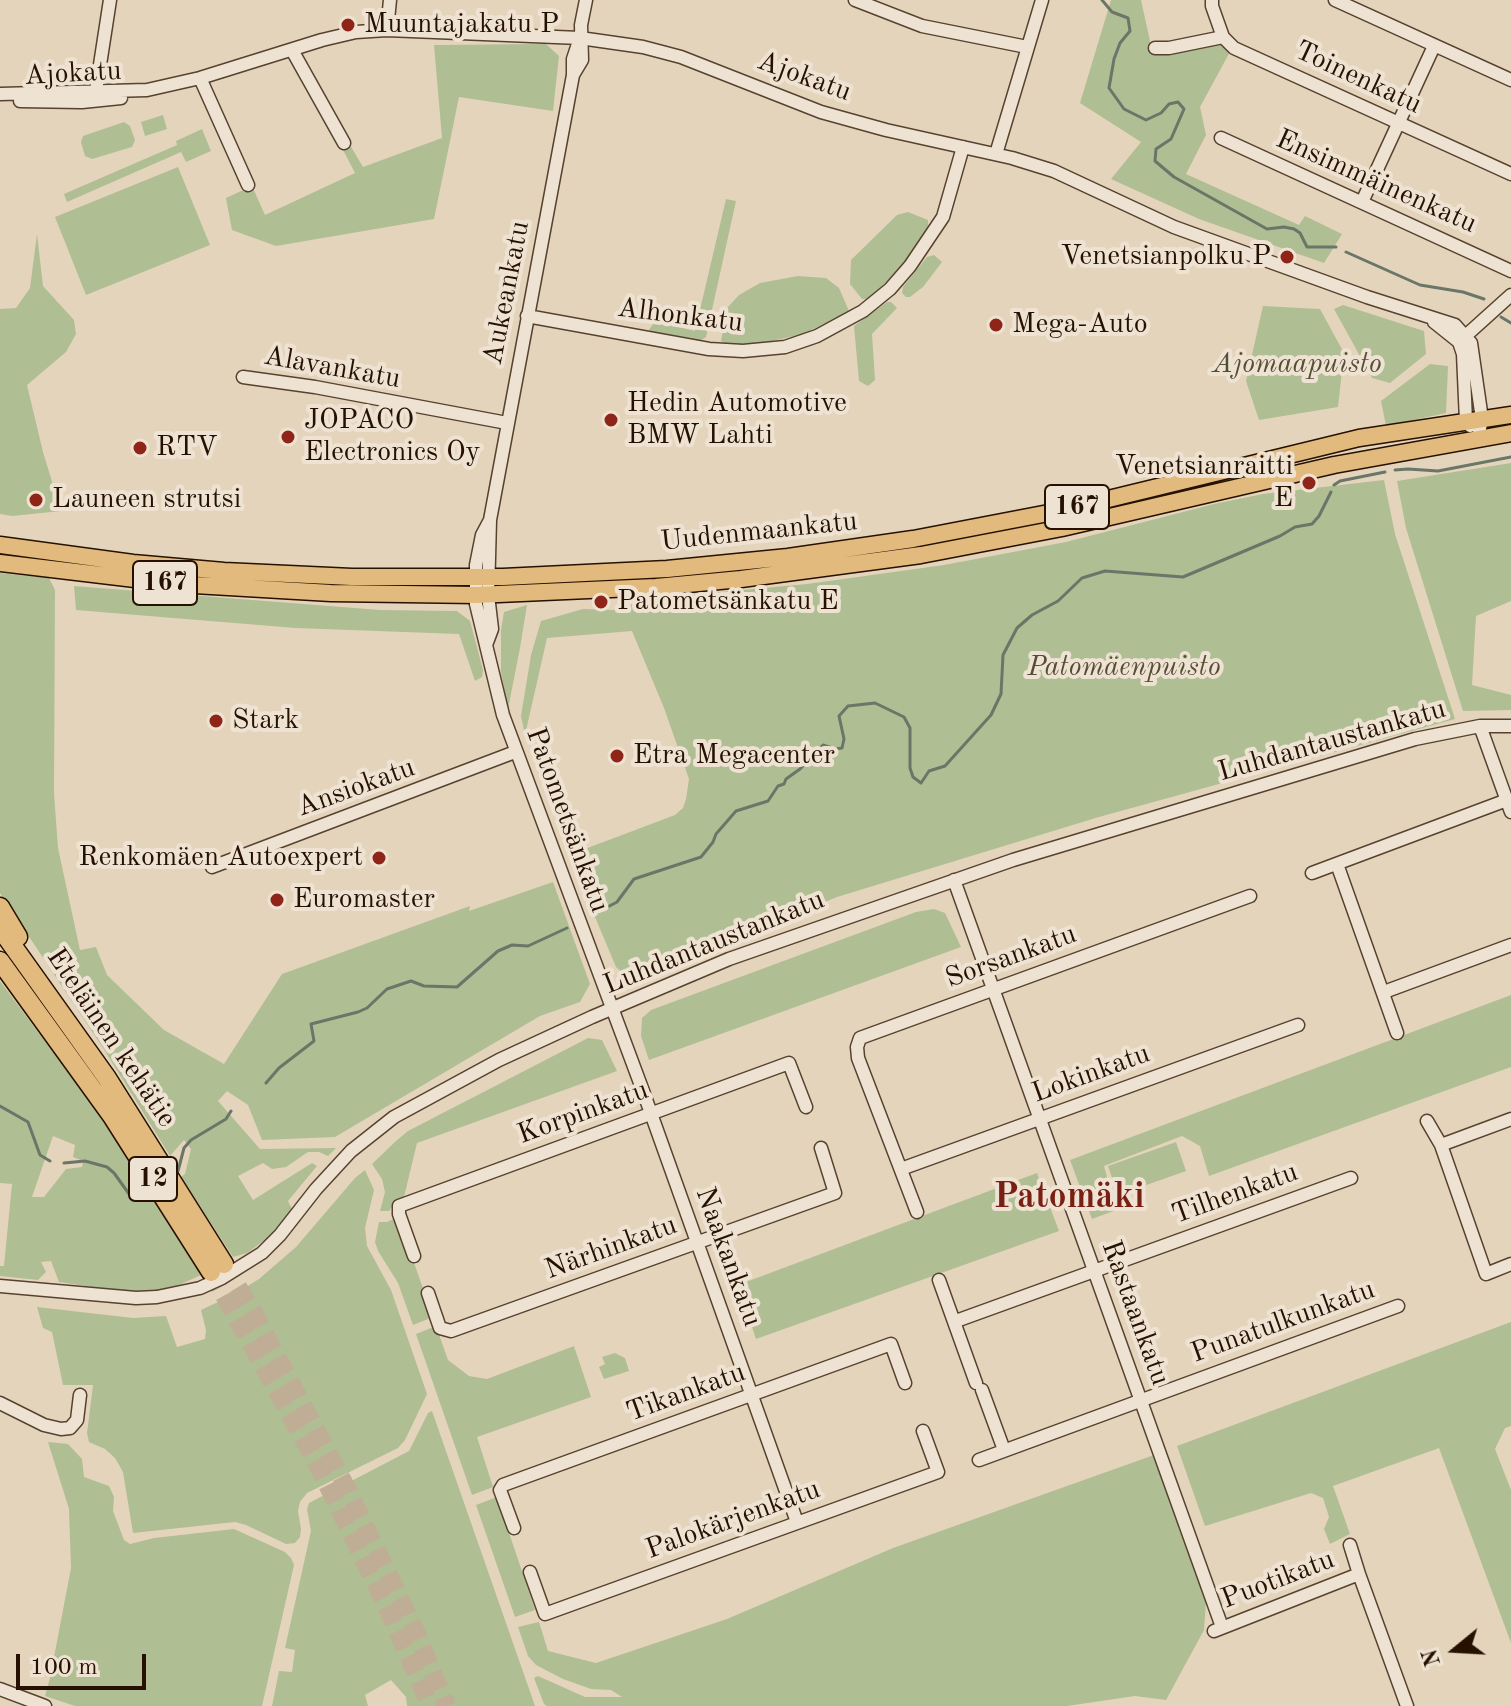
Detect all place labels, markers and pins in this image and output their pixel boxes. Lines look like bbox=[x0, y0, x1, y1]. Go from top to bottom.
place label: Muuntajakatu P bbox=[364, 8, 559, 42]
marker: Muuntajakatu P bbox=[339, 16, 357, 34]
place label: Venetsianpolku P bbox=[1060, 240, 1271, 274]
marker: Venetsianpolku P bbox=[1278, 248, 1296, 266]
place label: Mega-Auto bbox=[1012, 308, 1148, 342]
marker: Mega-Auto bbox=[987, 316, 1005, 334]
place label: Hedin Automotive BMW Lahti bbox=[627, 387, 847, 453]
place label: JOPACO Electronics Oy bbox=[304, 404, 480, 470]
marker: Hedin Automotive BMW Lahti bbox=[602, 411, 620, 429]
marker: JOPACO Electronics Oy bbox=[279, 428, 297, 446]
place label: RTV bbox=[156, 431, 218, 465]
marker: RTV bbox=[131, 439, 149, 457]
place label: Venetsianraitti E bbox=[1115, 450, 1293, 516]
marker: Venetsianraitti E bbox=[1300, 474, 1318, 492]
place label: Launeen strutsi bbox=[52, 483, 241, 517]
marker: Launeen strutsi bbox=[27, 491, 45, 509]
place label: Patometsänkatu E bbox=[617, 585, 839, 619]
marker: Patometsänkatu E bbox=[592, 593, 610, 611]
place label: Stark bbox=[232, 704, 299, 738]
marker: Stark bbox=[207, 712, 225, 730]
place label: Etra Megacenter bbox=[633, 739, 835, 773]
marker: Etra Megacenter bbox=[608, 747, 626, 765]
place label: Renkomäen Autoexpert bbox=[78, 841, 363, 875]
marker: Renkomäen Autoexpert bbox=[370, 849, 388, 867]
place label: Euromaster bbox=[293, 883, 435, 917]
marker: Euromaster bbox=[268, 891, 286, 909]

